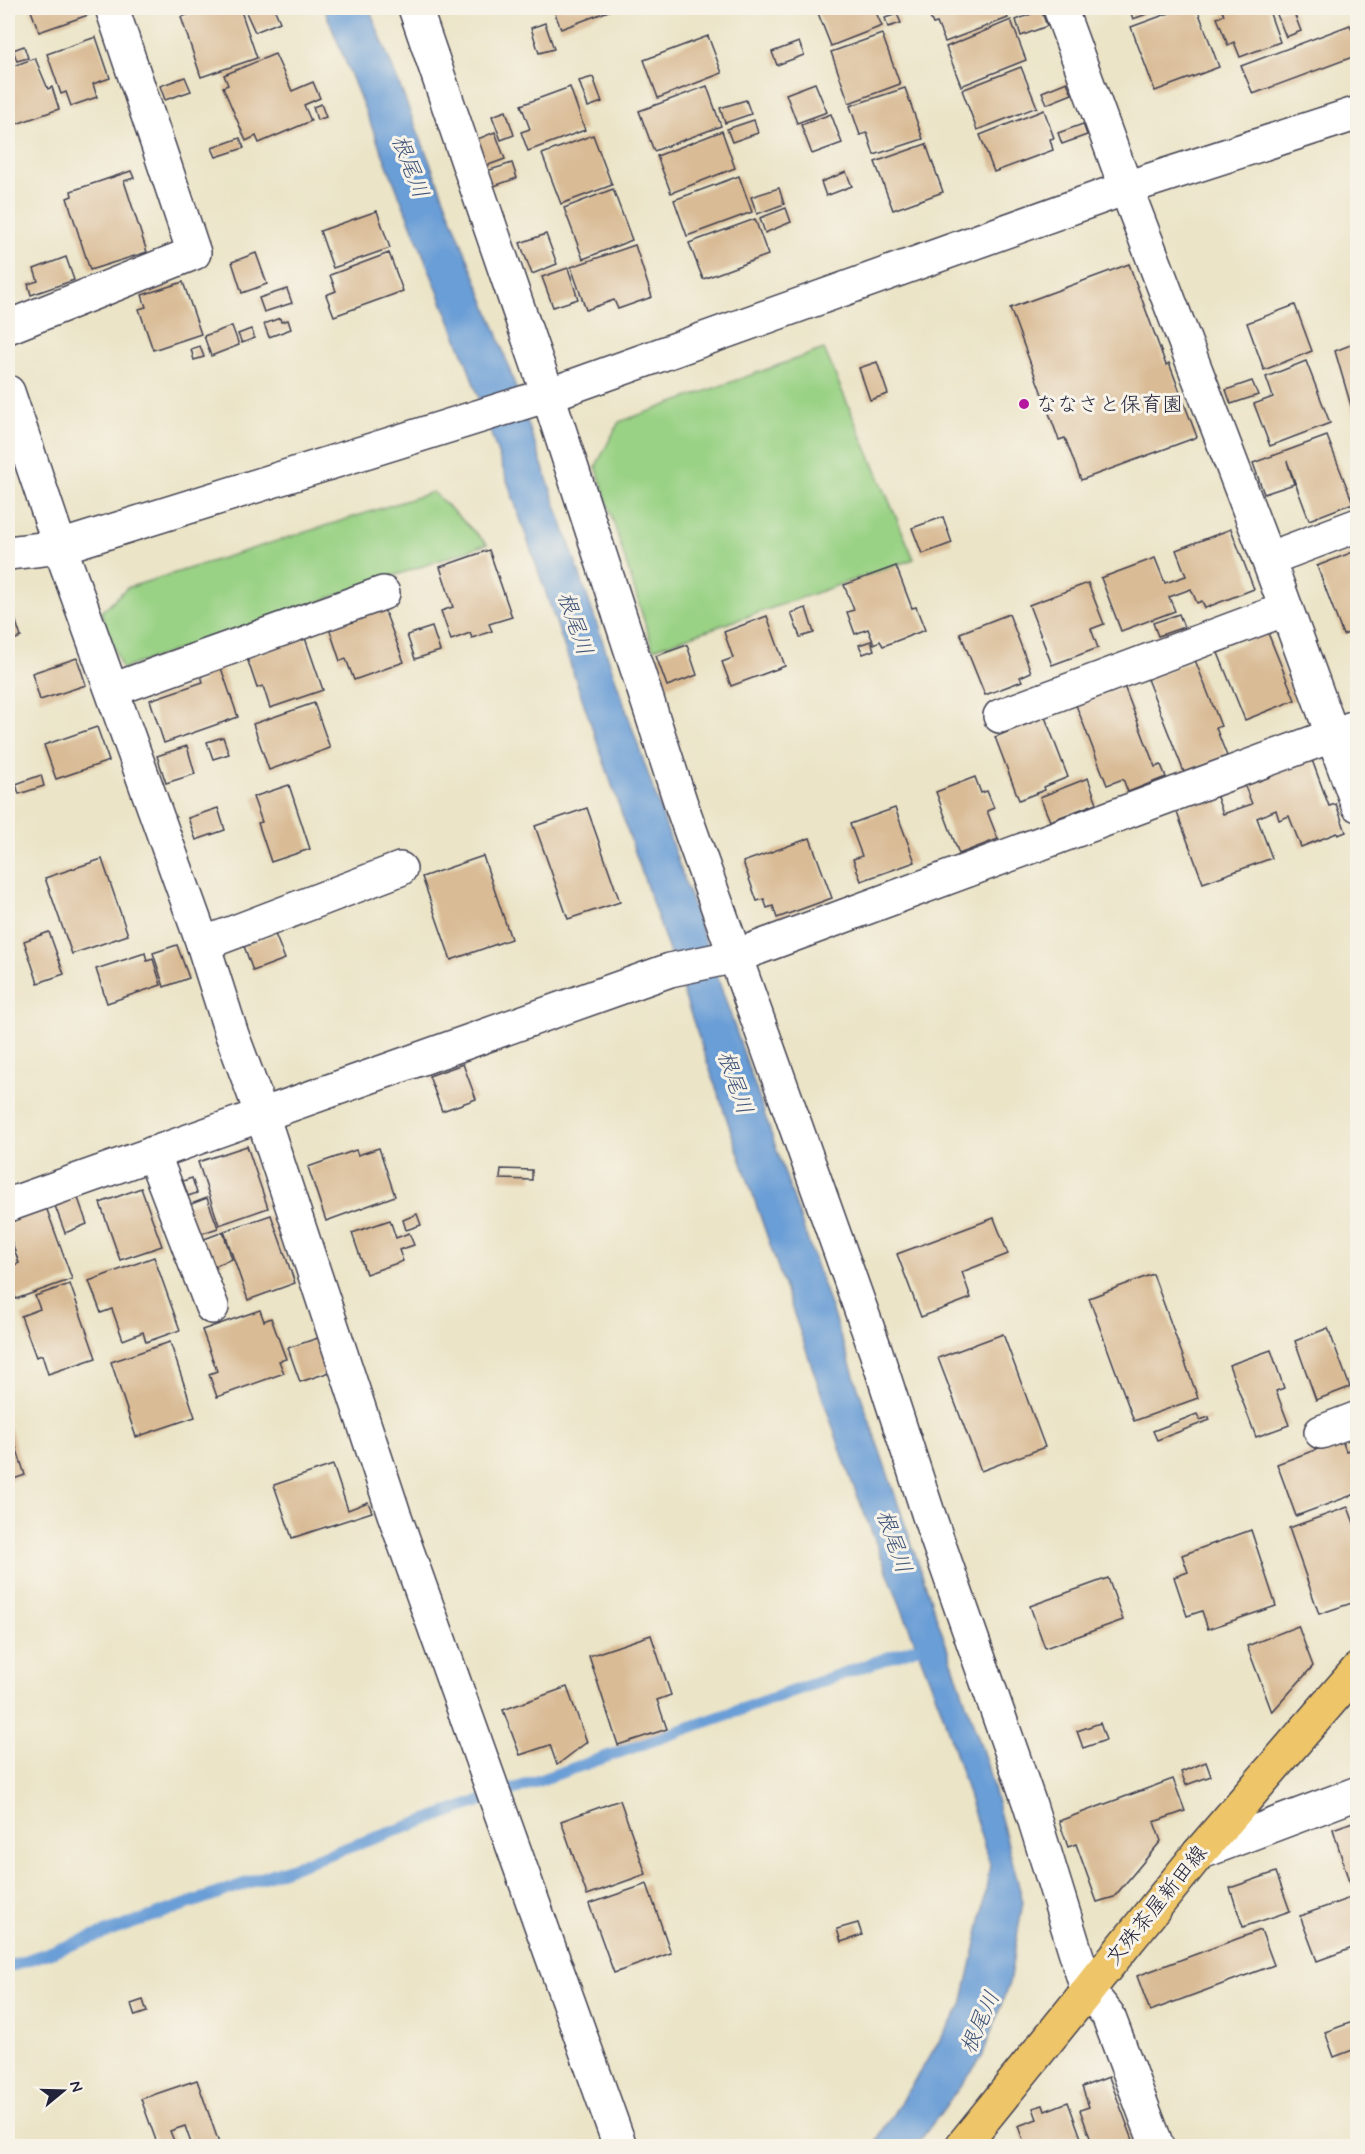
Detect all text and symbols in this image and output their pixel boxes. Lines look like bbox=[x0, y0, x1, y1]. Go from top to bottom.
water label: 根尾川 bbox=[384, 131, 434, 203]
place label: ななさと保育園 bbox=[1036, 391, 1183, 419]
marker: ななさと保育園 bbox=[1017, 397, 1031, 411]
water label: 根尾川 bbox=[550, 588, 598, 659]
water label: 根尾川 bbox=[710, 1047, 758, 1118]
water label: 根尾川 bbox=[869, 1506, 917, 1577]
street label: 文殊茶屋新田線 bbox=[1100, 1840, 1214, 1972]
water label: 根尾川 bbox=[955, 1987, 1007, 2059]
north arrow bbox=[33, 2061, 93, 2121]
text: N bbox=[64, 2078, 87, 2095]

